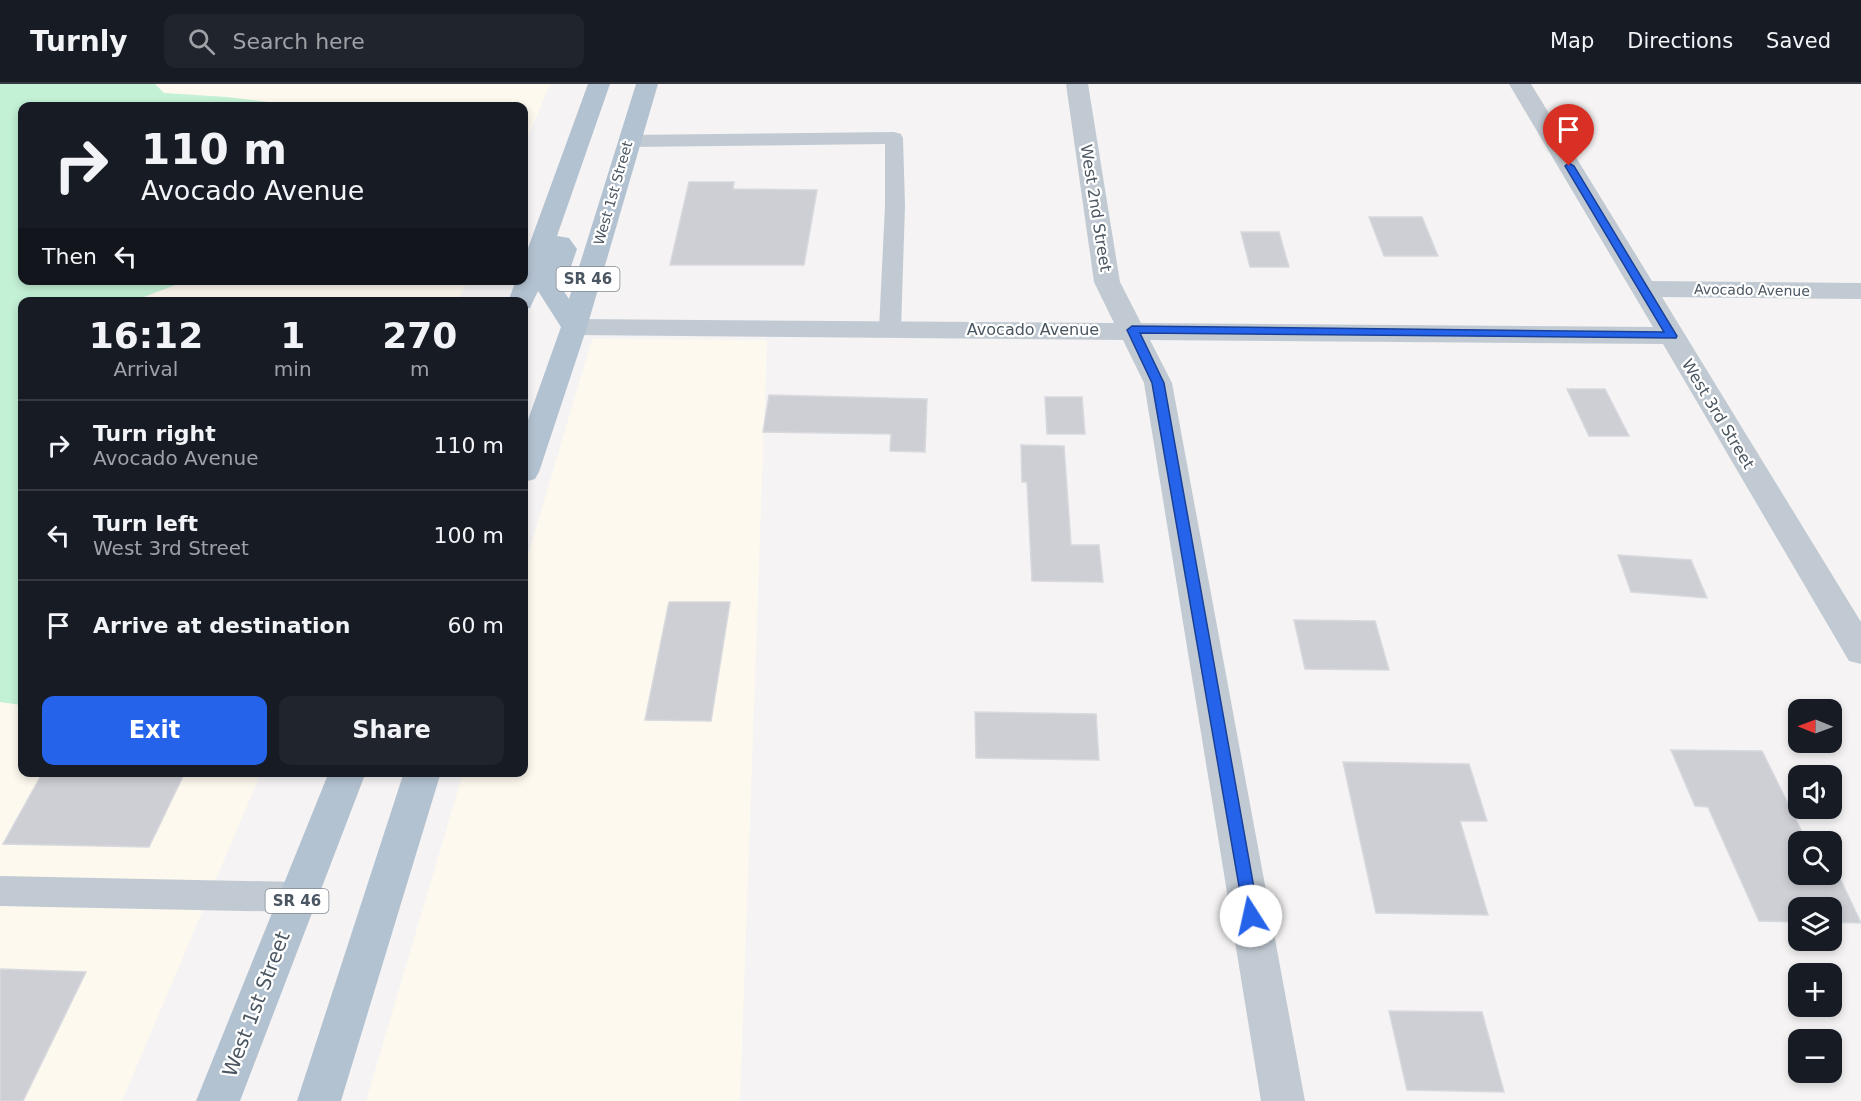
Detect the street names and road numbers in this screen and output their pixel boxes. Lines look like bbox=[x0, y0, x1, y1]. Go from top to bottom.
street label: West 1st Street bbox=[590, 139, 636, 247]
street label: West 2nd Street bbox=[1077, 143, 1115, 273]
road number: SR 46 bbox=[556, 267, 620, 291]
street label: Avocado Avenue bbox=[1694, 281, 1810, 299]
street label: Avocado Avenue bbox=[967, 320, 1099, 339]
street label: West 3rd Street bbox=[1678, 356, 1758, 472]
road number: SR 46 bbox=[266, 889, 328, 913]
street label: West 1st Street bbox=[217, 928, 295, 1080]

